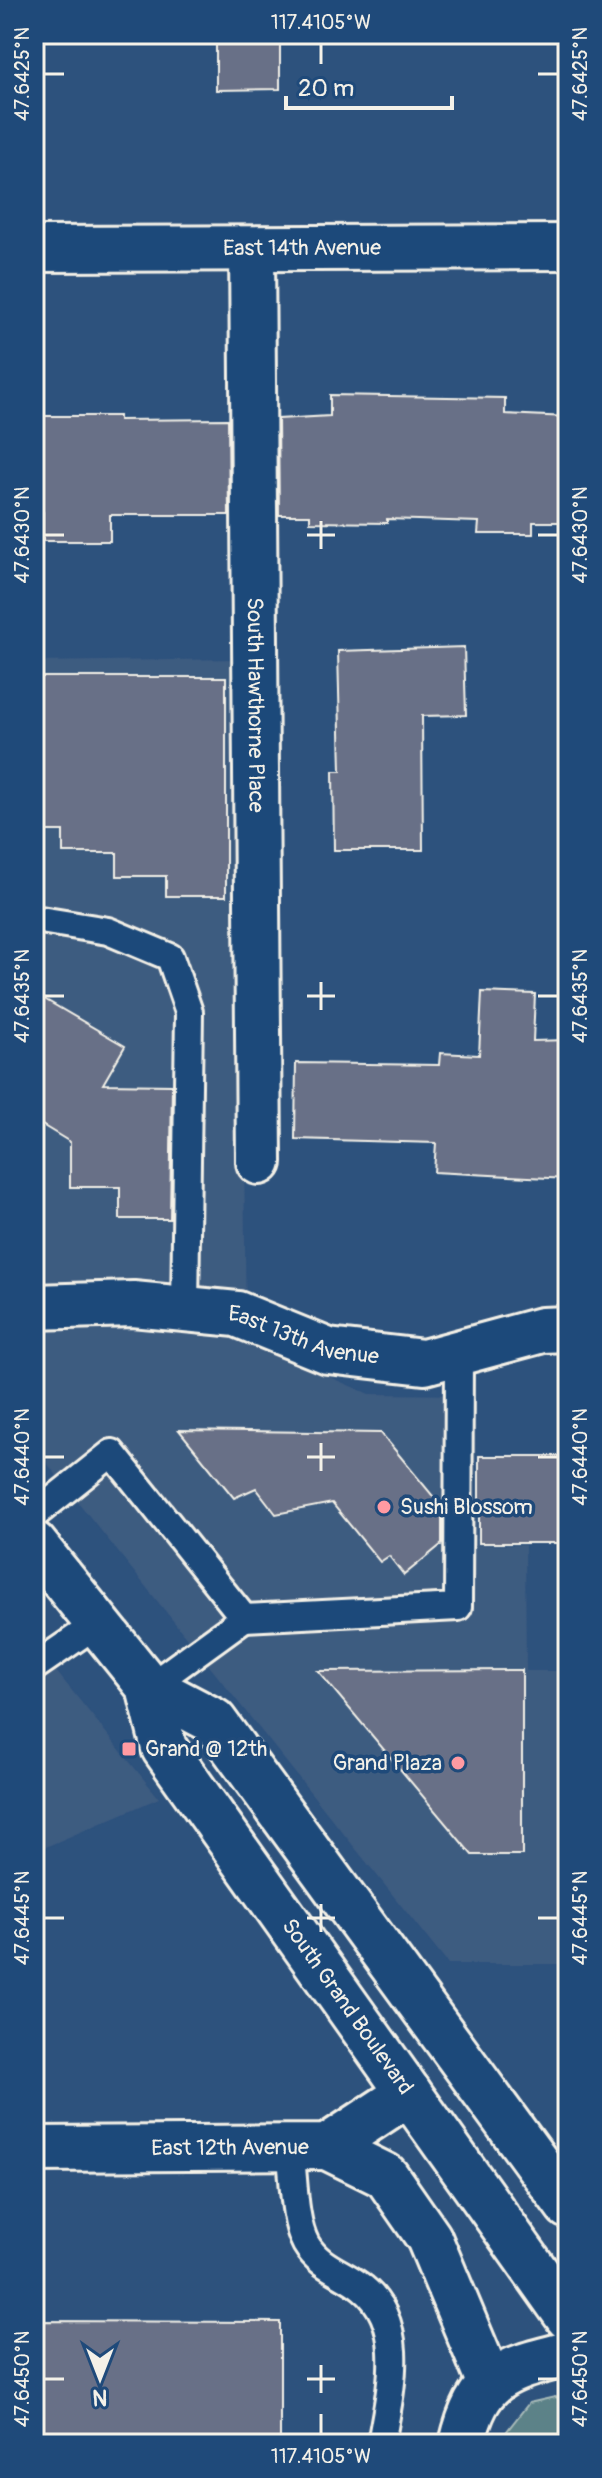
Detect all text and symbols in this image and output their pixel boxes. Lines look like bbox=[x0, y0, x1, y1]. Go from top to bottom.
text: 117.4105°W bbox=[271, 10, 371, 35]
text: 47.6425°N bbox=[10, 27, 35, 121]
text: 47.6425°N bbox=[568, 27, 593, 121]
scale bar bbox=[286, 60, 452, 110]
text: 20 m bbox=[298, 74, 354, 103]
street label: East 14th Avenue bbox=[223, 234, 381, 262]
text: 47.6430°N bbox=[10, 487, 35, 583]
text: 47.6430°N bbox=[568, 487, 593, 583]
street label: South Hawthorne Place bbox=[241, 597, 270, 813]
text: 47.6435°N bbox=[10, 949, 35, 1043]
text: 47.6435°N bbox=[568, 949, 593, 1043]
street label: East 13th Avenue bbox=[227, 1299, 381, 1371]
text: 47.6440°N bbox=[10, 1408, 35, 1506]
text: 47.6440°N bbox=[568, 1408, 593, 1506]
place label: Sushi Blossom bbox=[400, 1493, 533, 1521]
marker: Sushi Blossom bbox=[375, 1498, 393, 1516]
place label: Grand @ 12th bbox=[145, 1735, 267, 1763]
marker: Grand @ 12th bbox=[120, 1740, 138, 1758]
place label: Grand Plaza bbox=[333, 1749, 442, 1777]
marker: Grand Plaza bbox=[449, 1754, 467, 1772]
text: 47.6445°N bbox=[10, 1871, 35, 1965]
text: 47.6445°N bbox=[568, 1871, 593, 1965]
street label: South Grand Boulevard bbox=[276, 1913, 420, 2100]
street label: East 12th Avenue bbox=[151, 2133, 309, 2162]
text: 47.6450°N bbox=[10, 2331, 35, 2427]
text: 47.6450°N bbox=[568, 2331, 593, 2427]
north arrow bbox=[60, 2338, 140, 2418]
text: N bbox=[92, 2383, 107, 2411]
text: 117.4105°W bbox=[271, 2444, 371, 2469]

